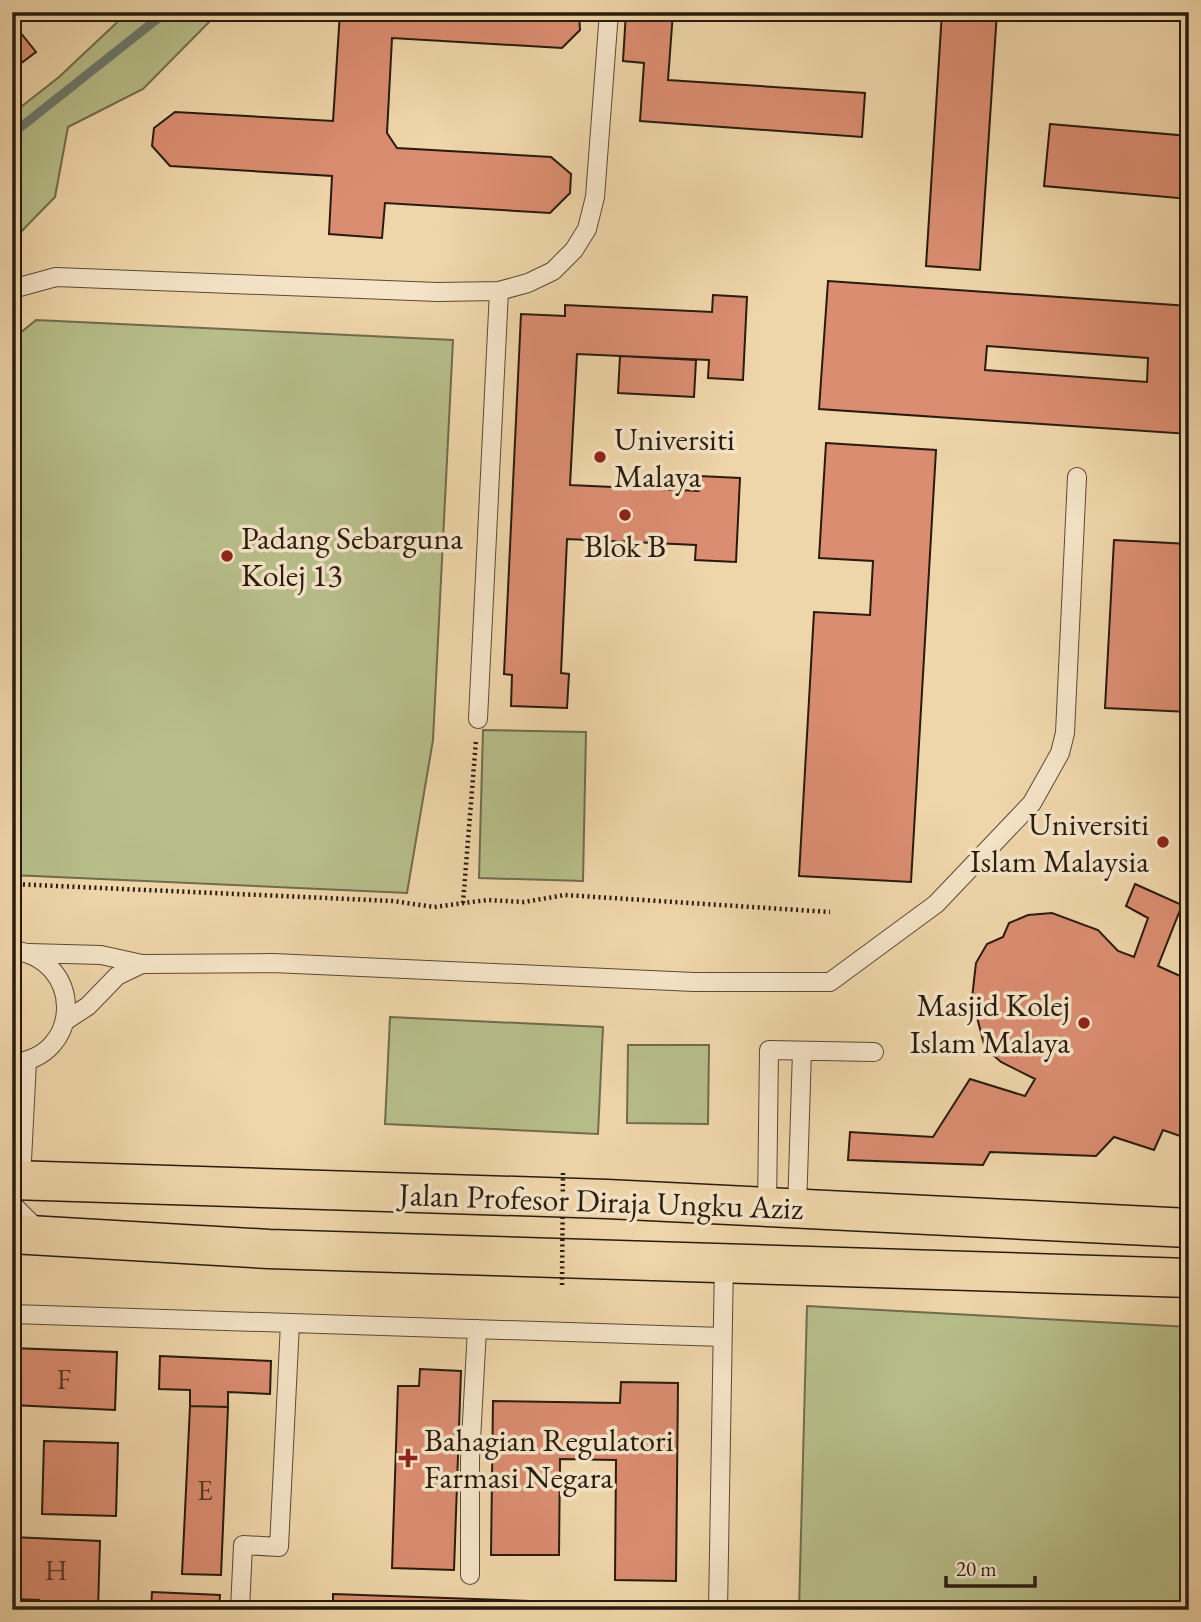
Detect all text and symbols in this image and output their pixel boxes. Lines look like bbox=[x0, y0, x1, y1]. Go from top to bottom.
place label: Universiti Malaya bbox=[614, 418, 735, 497]
marker: Universiti Malaya bbox=[592, 449, 608, 465]
marker: Blok B bbox=[617, 507, 633, 523]
place label: Padang Sebarguna Kolej 13 bbox=[241, 517, 463, 596]
place label: Blok B bbox=[584, 525, 666, 567]
marker: Padang Sebarguna Kolej 13 bbox=[219, 548, 235, 564]
place label: Universiti Islam Malaysia bbox=[970, 803, 1149, 882]
marker: Universiti Islam Malaysia bbox=[1155, 834, 1171, 850]
place label: Masjid Kolej Islam Malaya bbox=[910, 984, 1070, 1063]
marker: Masjid Kolej Islam Malaya bbox=[1076, 1015, 1092, 1031]
street label: Jalan Profesor Diraja Ungku Aziz bbox=[395, 1173, 804, 1229]
house number: F bbox=[57, 1361, 71, 1397]
place label: Bahagian Regulatori Farmasi Negara bbox=[424, 1419, 674, 1498]
marker: Bahagian Regulatori Farmasi Negara bbox=[398, 1448, 418, 1468]
house number: E bbox=[197, 1472, 213, 1508]
scale bar bbox=[946, 1545, 1035, 1589]
house number: H bbox=[45, 1552, 67, 1588]
text: 20 m bbox=[956, 1555, 997, 1582]

